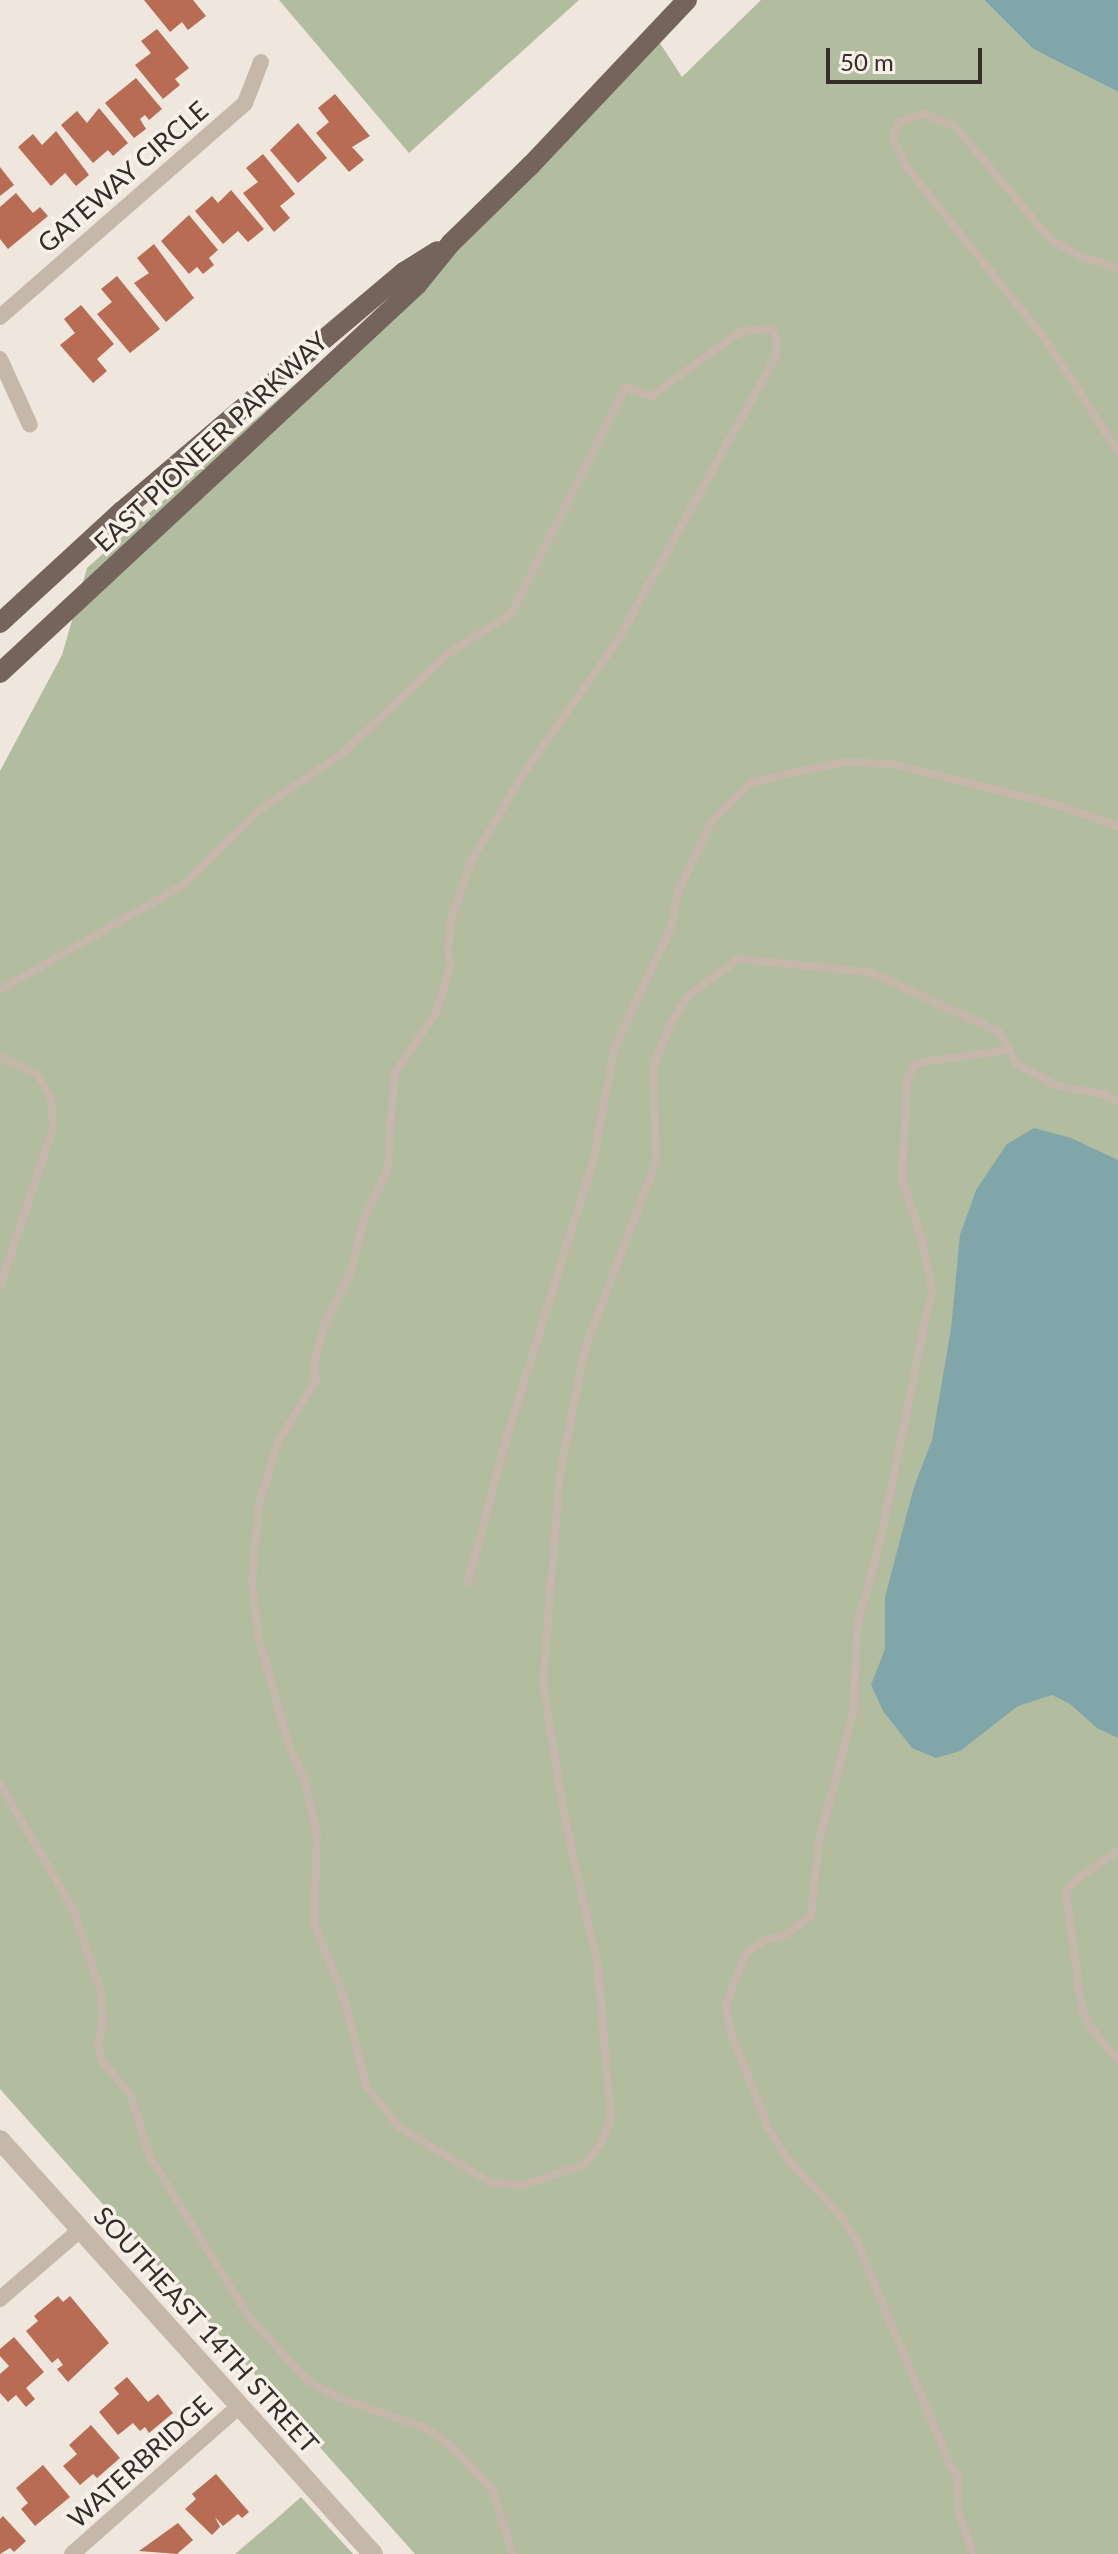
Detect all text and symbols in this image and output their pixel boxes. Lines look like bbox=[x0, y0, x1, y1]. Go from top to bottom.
scale bar bbox=[830, 32, 986, 82]
text: 50 m bbox=[840, 47, 894, 76]
street label: GATEWAY CIRCLE bbox=[31, 94, 215, 260]
street label: EAST PIONEER PARKWAY bbox=[88, 325, 334, 559]
street label: SOUTHEAST 14TH STREET bbox=[87, 2200, 325, 2460]
street label: WATERBRIDGE bbox=[62, 2389, 218, 2535]

